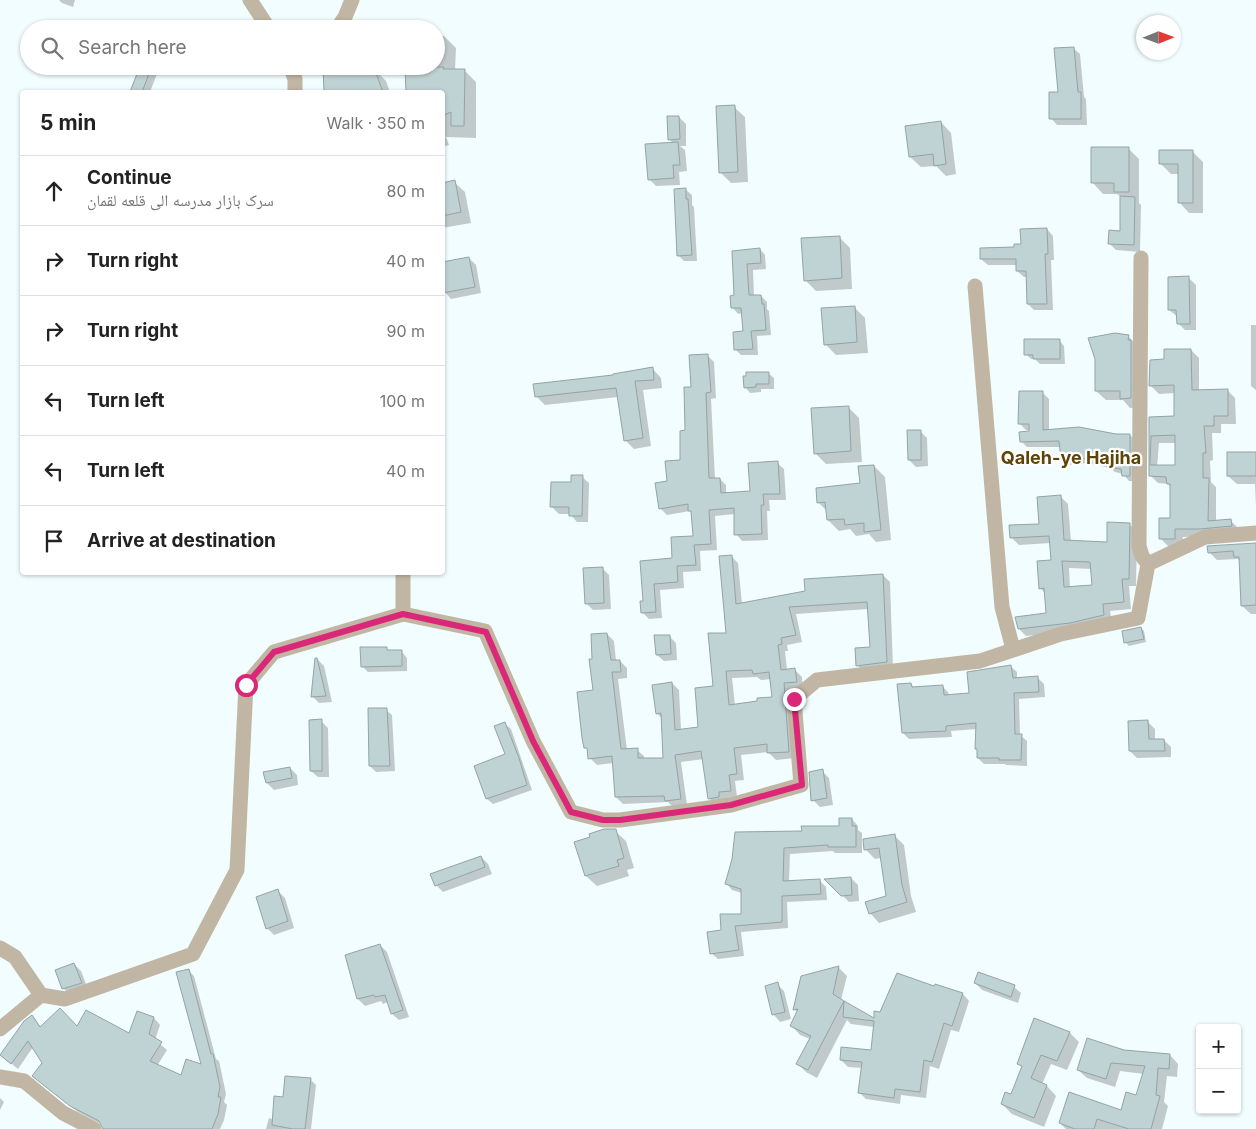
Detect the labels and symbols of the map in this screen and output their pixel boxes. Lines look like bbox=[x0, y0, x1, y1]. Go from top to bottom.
north arrow bbox=[1136, 15, 1181, 60]
district label: Qaleh-ye Hajiha bbox=[1001, 447, 1141, 468]
route start bbox=[235, 674, 258, 697]
route end bbox=[783, 688, 806, 711]

